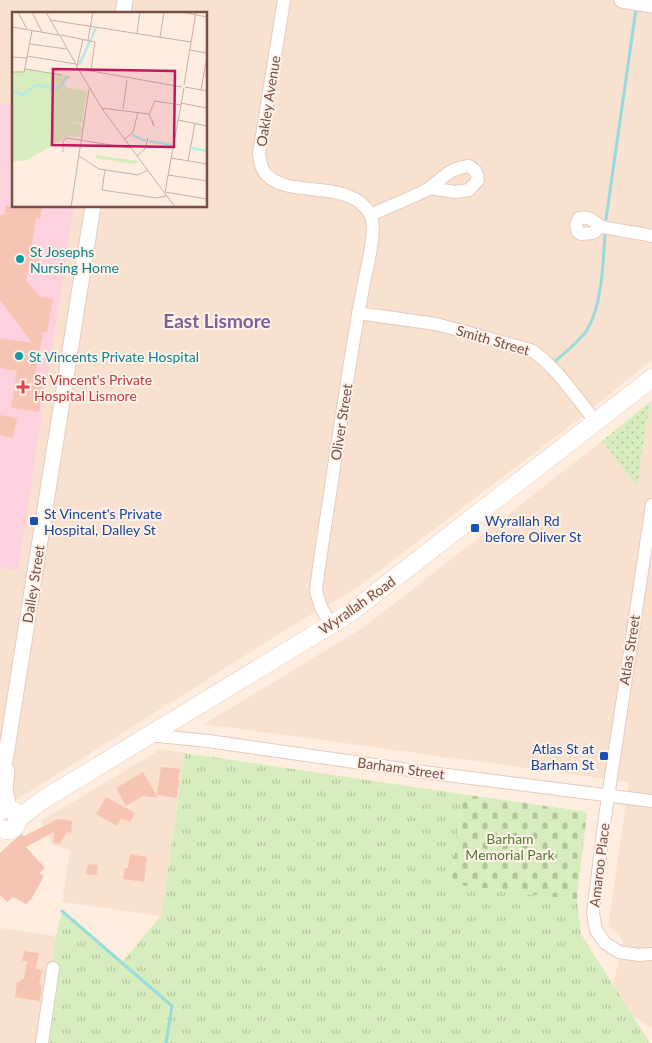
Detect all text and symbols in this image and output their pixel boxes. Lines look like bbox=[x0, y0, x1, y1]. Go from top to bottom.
inset map bbox=[12, 12, 208, 208]
street label: Oakley Avenue bbox=[252, 54, 284, 148]
place label: St Josephs Nursing Home bbox=[30, 243, 119, 276]
marker: St Josephs Nursing Home bbox=[14, 253, 26, 265]
district label: East Lismore bbox=[163, 309, 271, 332]
street label: Smith Street bbox=[454, 321, 532, 359]
place label: St Vincents Private Hospital bbox=[29, 348, 199, 365]
marker: St Vincents Private Hospital bbox=[13, 350, 25, 362]
place label: St Vincent's Private Hospital Lismore bbox=[34, 371, 152, 404]
marker: St Vincent's Private Hospital Lismore bbox=[16, 380, 30, 394]
street label: Oliver Street bbox=[327, 382, 355, 462]
place label: St Vincent's Private Hospital, Dalley St bbox=[44, 505, 162, 538]
place label: Wyrallah Rd before Oliver St bbox=[485, 512, 581, 545]
marker: St Vincent's Private Hospital, Dalley St bbox=[28, 515, 40, 527]
marker: Wyrallah Rd before Oliver St bbox=[469, 522, 481, 534]
street label: Dalley Street bbox=[18, 544, 48, 624]
street label: Wyrallah Road bbox=[315, 572, 399, 638]
street label: Atlas Street bbox=[615, 614, 643, 686]
place label: Atlas St at Barham St bbox=[531, 740, 594, 773]
marker: Atlas St at Barham St bbox=[598, 750, 610, 762]
street label: Barham Street bbox=[356, 753, 446, 783]
street label: Amaroo Place bbox=[585, 822, 613, 908]
park label: Barham Memorial Park bbox=[465, 830, 556, 863]

